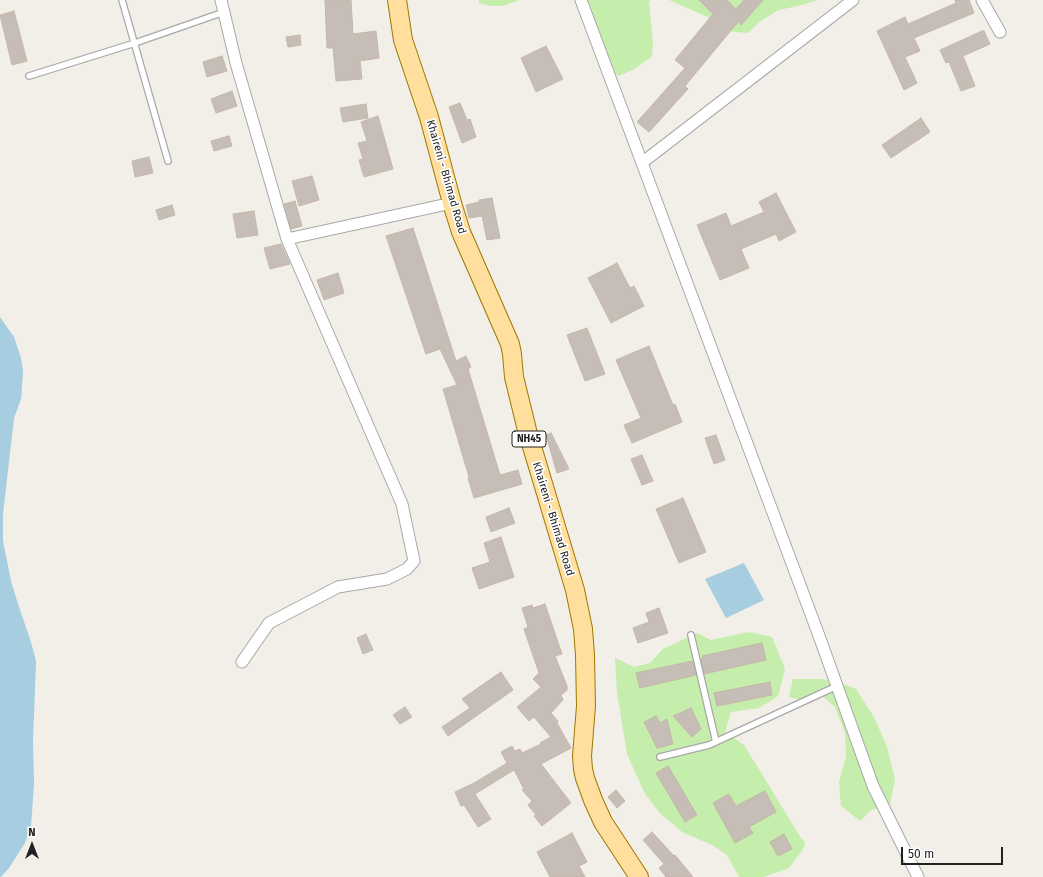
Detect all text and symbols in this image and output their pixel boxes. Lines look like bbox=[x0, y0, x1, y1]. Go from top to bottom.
street label: Khaireni - Bhimad Road bbox=[423, 118, 469, 236]
road number: NH45 bbox=[512, 431, 546, 447]
street label: Khaireni - Bhimad Road bbox=[529, 461, 577, 577]
north arrow bbox=[12, 825, 52, 865]
text: N bbox=[28, 826, 36, 839]
scale bar bbox=[903, 839, 1005, 865]
text: 50 m bbox=[908, 847, 934, 861]

